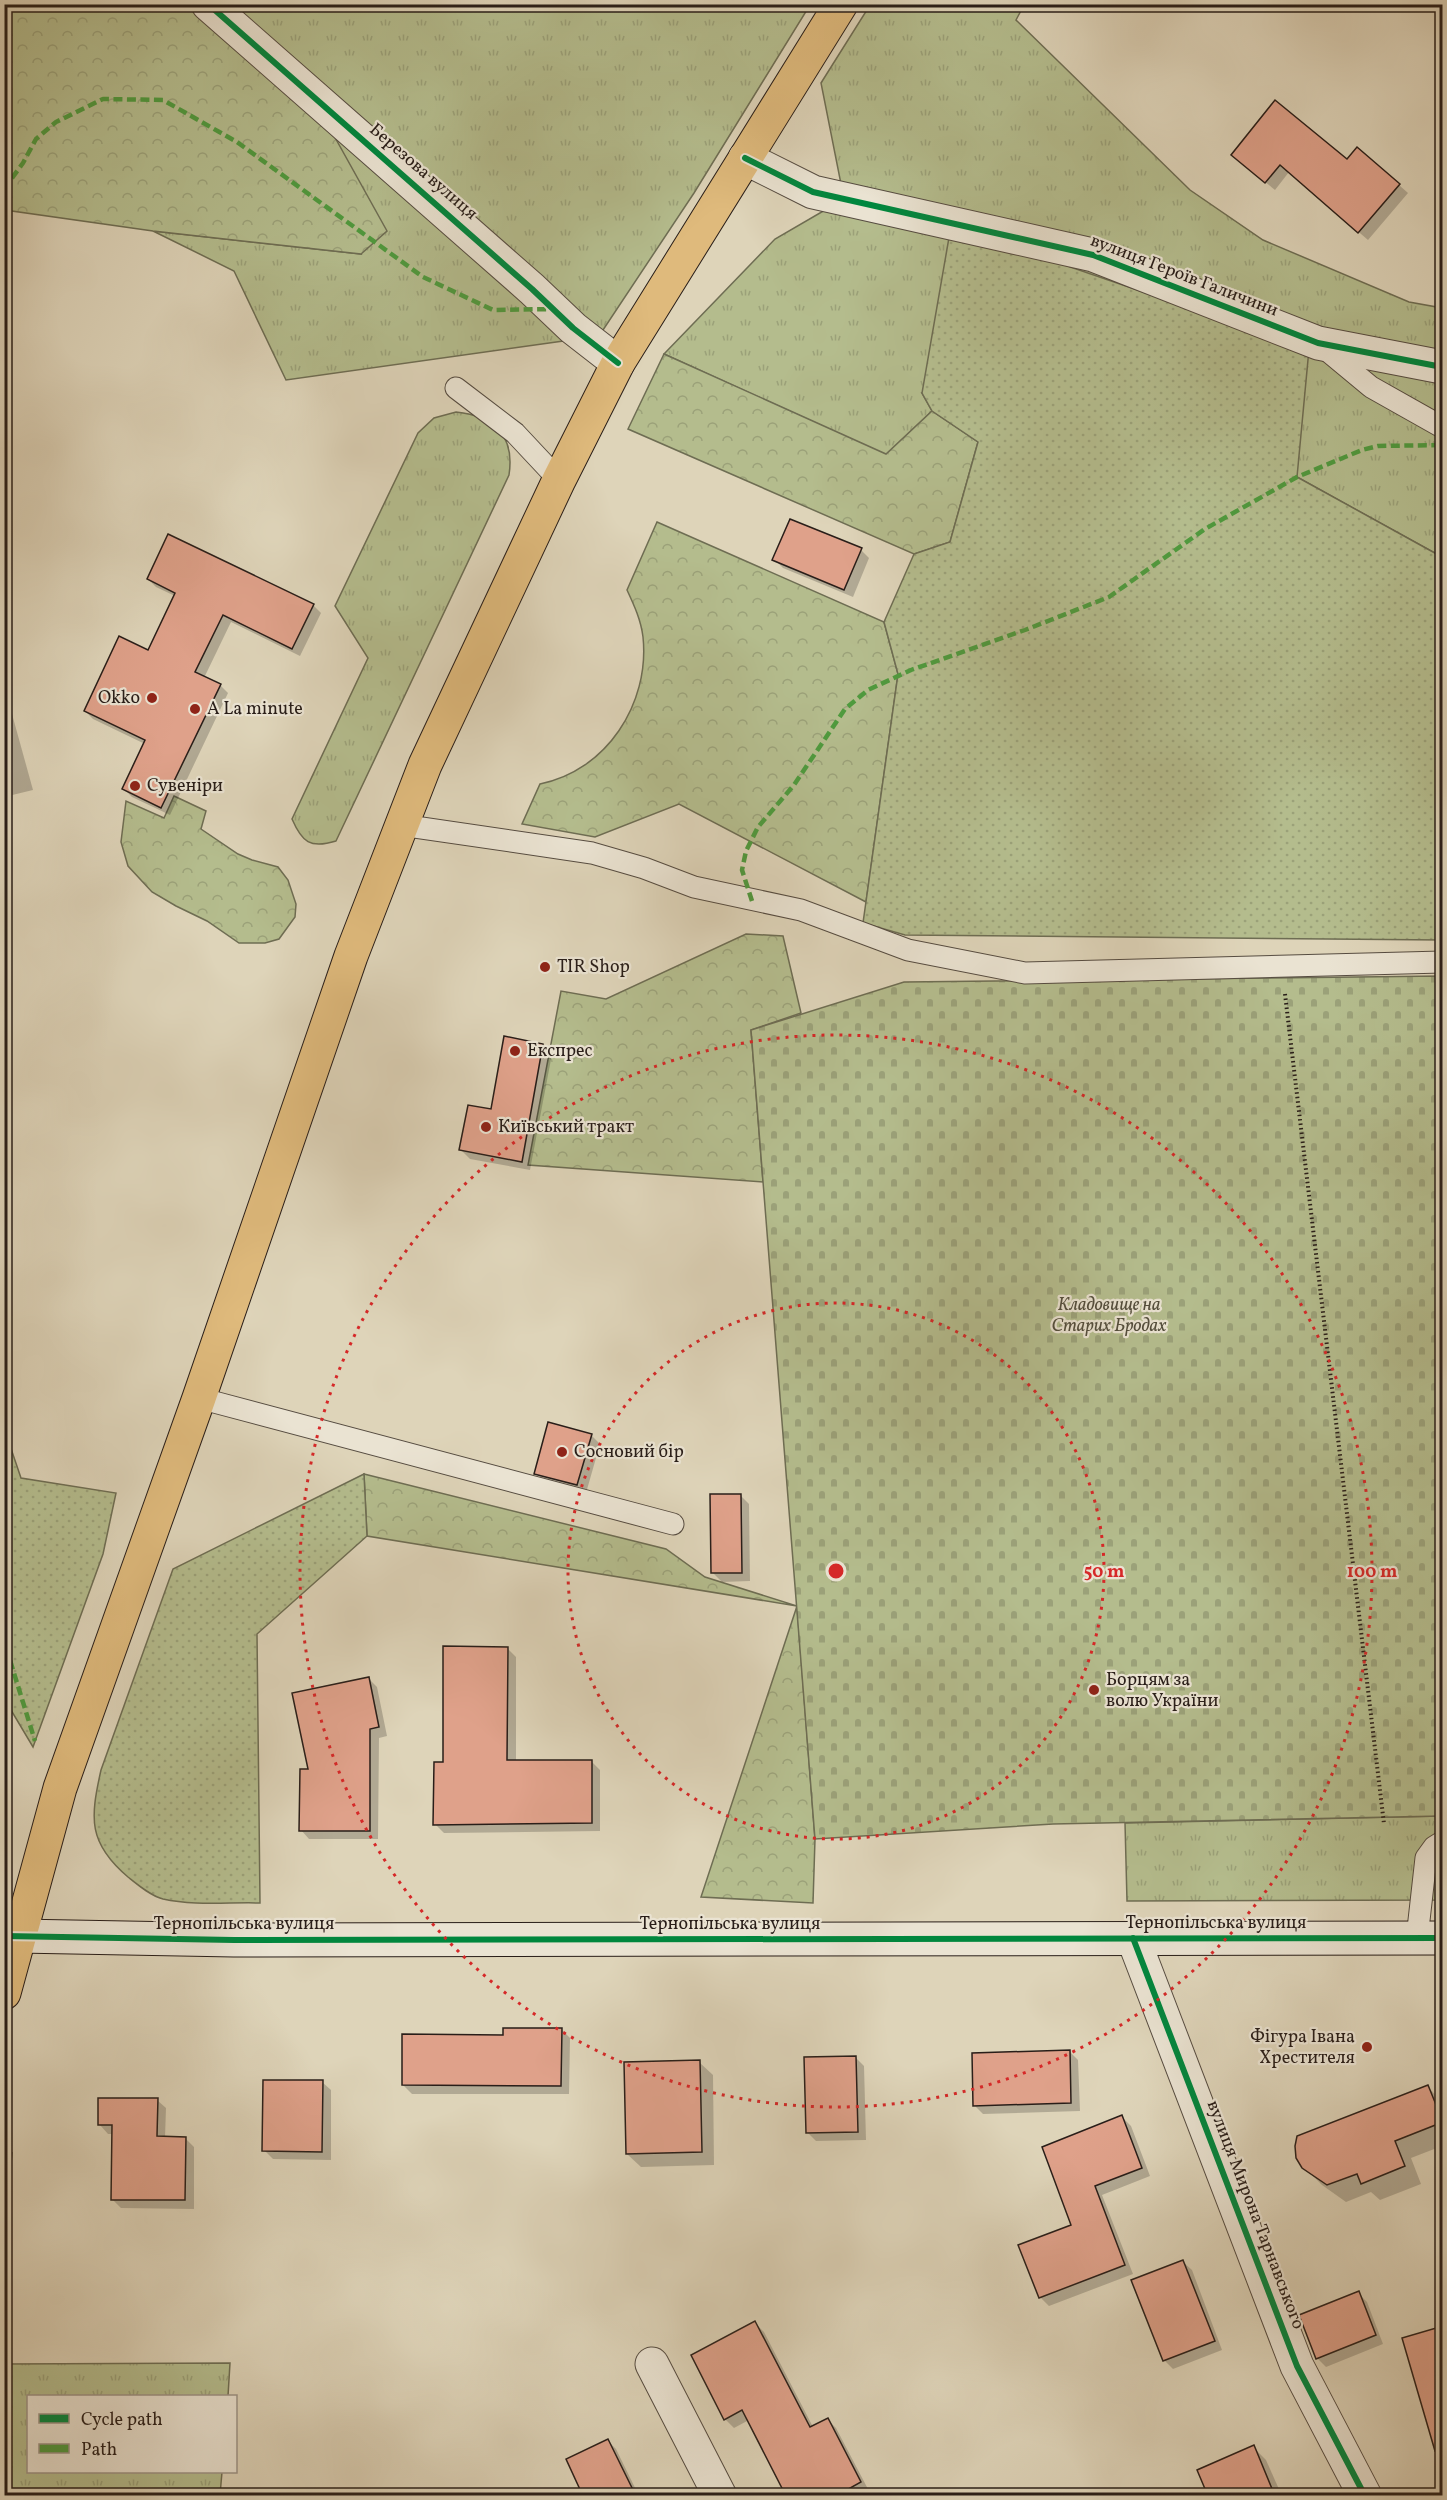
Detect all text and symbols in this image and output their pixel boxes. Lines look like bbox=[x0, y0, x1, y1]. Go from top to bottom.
street label: Березова вулиця bbox=[363, 118, 483, 226]
street label: вулиця Героїв Галичини bbox=[1087, 229, 1282, 323]
place label: Okko bbox=[98, 686, 140, 711]
marker: Okko bbox=[145, 691, 159, 705]
place label: A La minute bbox=[207, 697, 303, 722]
marker: A La minute bbox=[188, 702, 202, 716]
place label: Сувеніри bbox=[147, 774, 223, 799]
marker: Сувеніри bbox=[128, 779, 142, 793]
place label: TIR Shop bbox=[557, 955, 630, 980]
marker: TIR Shop bbox=[538, 960, 552, 974]
place label: Експрес bbox=[527, 1039, 593, 1064]
marker: Експрес bbox=[508, 1044, 522, 1058]
place label: Київський тракт bbox=[498, 1115, 634, 1140]
marker: Київський тракт bbox=[479, 1120, 493, 1134]
park label: Кладовище на Старих Бродах bbox=[1052, 1293, 1167, 1339]
place label: Сосновий бір bbox=[574, 1440, 684, 1465]
marker: Сосновий бір bbox=[555, 1445, 569, 1459]
text: 50 m bbox=[1084, 1560, 1124, 1585]
text: 100 m bbox=[1347, 1560, 1397, 1585]
centre of rings bbox=[826, 1561, 846, 1581]
place label: Борцям за волю України bbox=[1106, 1668, 1218, 1714]
marker: Борцям за волю України bbox=[1087, 1683, 1101, 1697]
street label: Тернопільська вулиця bbox=[1126, 1911, 1306, 1936]
street label: Тернопільська вулиця bbox=[154, 1912, 334, 1937]
street label: Тернопільська вулиця bbox=[640, 1912, 820, 1937]
place label: Фігура Івана Хрестителя bbox=[1250, 2025, 1355, 2071]
marker: Фігура Івана Хрестителя bbox=[1360, 2040, 1374, 2054]
street label: вулиця Мирона Тарнавського bbox=[1200, 2097, 1310, 2333]
legend bbox=[27, 2395, 237, 2473]
text: Cycle path bbox=[81, 2408, 163, 2433]
text: Path bbox=[81, 2438, 117, 2463]

